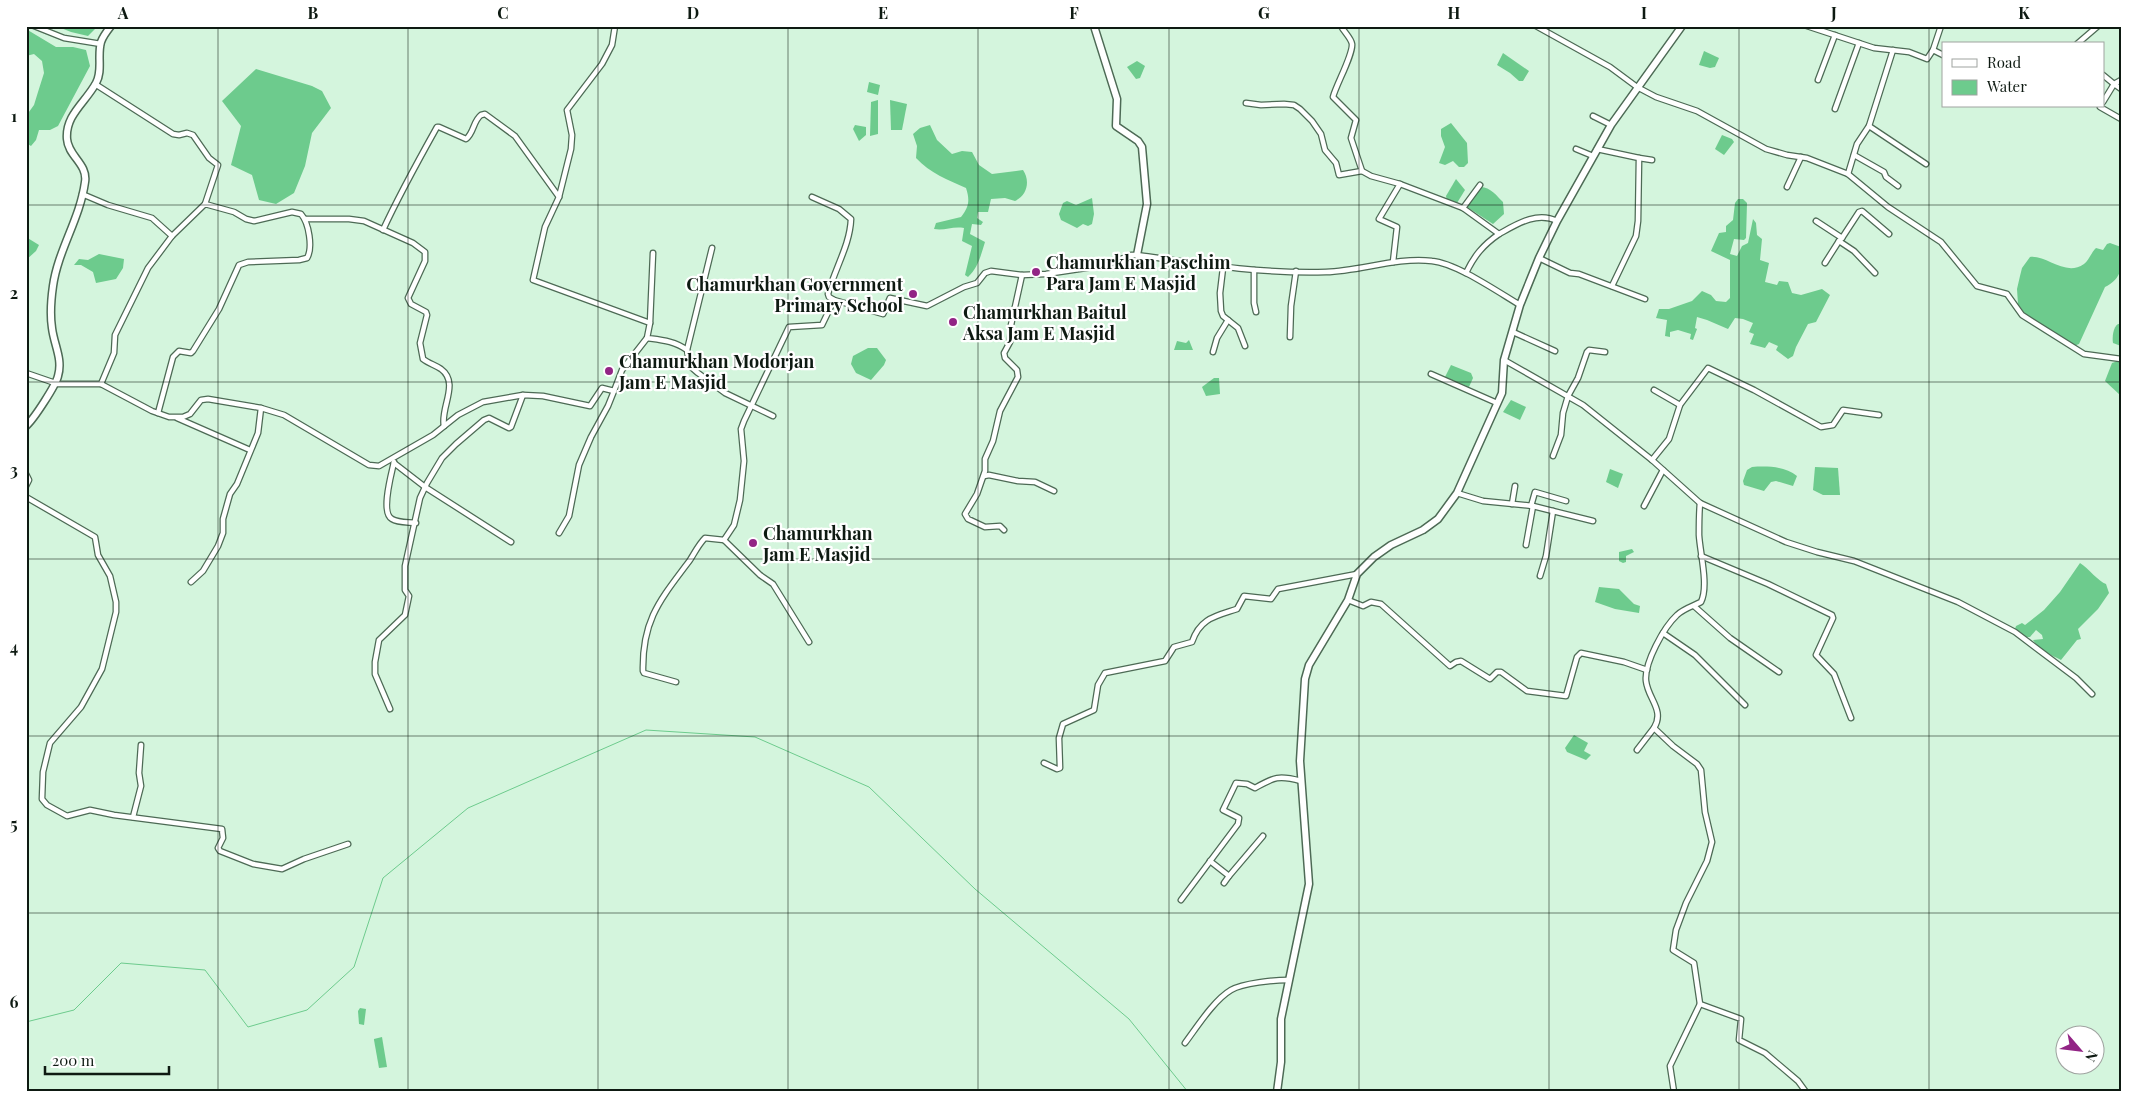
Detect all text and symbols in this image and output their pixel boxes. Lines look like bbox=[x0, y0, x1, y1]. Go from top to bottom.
text: A bbox=[117, 2, 129, 23]
text: B bbox=[308, 2, 319, 23]
text: C bbox=[497, 2, 509, 23]
text: D bbox=[687, 2, 699, 23]
text: E bbox=[878, 2, 888, 23]
text: F bbox=[1069, 2, 1079, 23]
text: G bbox=[1258, 2, 1270, 23]
text: H bbox=[1448, 2, 1461, 23]
text: I bbox=[1641, 2, 1647, 23]
text: J bbox=[1830, 2, 1837, 23]
text: K bbox=[2018, 2, 2030, 23]
legend bbox=[1942, 42, 2104, 108]
text: Road bbox=[1987, 52, 2021, 72]
text: Water bbox=[1986, 76, 2027, 96]
text: 1 bbox=[11, 105, 17, 126]
place label: Chamurkhan Paschim Para Jam E Masjid bbox=[1046, 250, 1231, 295]
marker: Chamurkhan Paschim Para Jam E Masjid bbox=[1030, 266, 1042, 278]
place label: Chamurkhan Government Primary School bbox=[686, 272, 904, 317]
text: 2 bbox=[10, 282, 18, 303]
marker: Chamurkhan Government Primary School bbox=[907, 288, 919, 300]
place label: Chamurkhan Baitul Aksa Jam E Masjid bbox=[962, 300, 1127, 345]
marker: Chamurkhan Baitul Aksa Jam E Masjid bbox=[947, 316, 959, 328]
place label: Chamurkhan Modorjan Jam E Masjid bbox=[618, 349, 814, 394]
marker: Chamurkhan Modorjan Jam E Masjid bbox=[603, 365, 615, 377]
text: 3 bbox=[10, 459, 18, 480]
place label: Chamurkhan Jam E Masjid bbox=[762, 521, 873, 566]
marker: Chamurkhan Jam E Masjid bbox=[747, 537, 759, 549]
text: 4 bbox=[10, 636, 18, 657]
text: 5 bbox=[10, 813, 18, 834]
text: 6 bbox=[10, 991, 19, 1012]
north arrow bbox=[2054, 1026, 2104, 1076]
scale bar bbox=[45, 1043, 169, 1075]
text: N bbox=[2081, 1047, 2103, 1065]
text: 200 m bbox=[52, 1050, 95, 1070]

